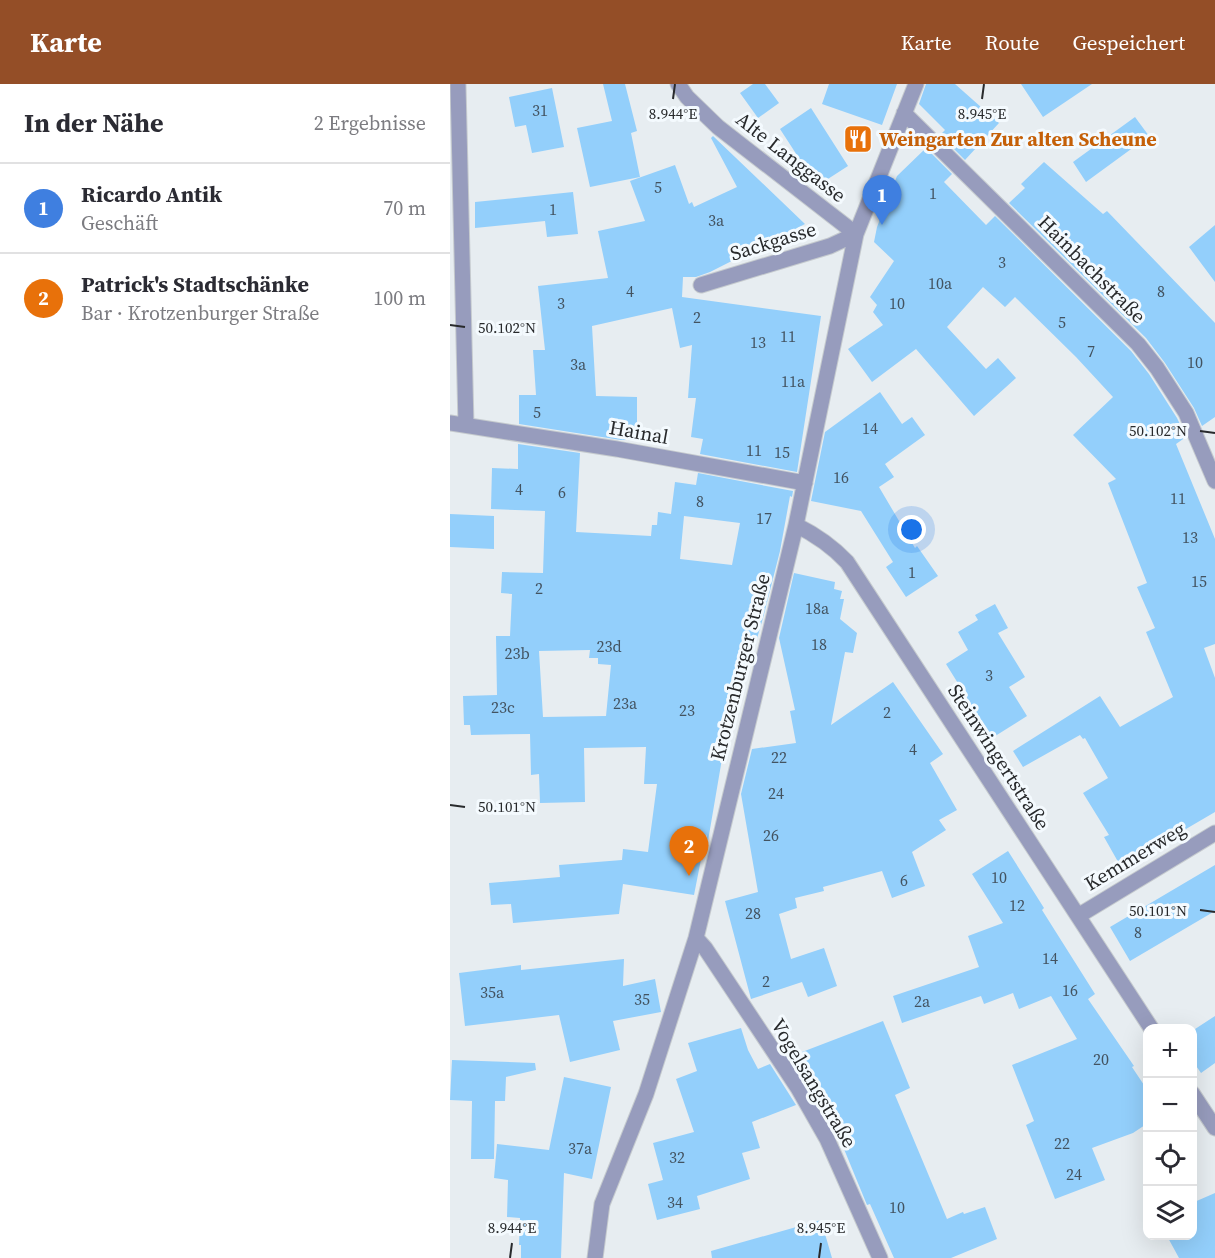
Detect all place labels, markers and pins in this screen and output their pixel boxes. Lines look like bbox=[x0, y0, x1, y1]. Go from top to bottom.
restaurant icon: Weingarten Zur alten Scheune bbox=[842, 123, 874, 155]
place label: Weingarten Zur alten Scheune bbox=[879, 125, 1157, 153]
pin: 1 bbox=[862, 176, 902, 225]
pin: 2 bbox=[670, 826, 708, 876]

